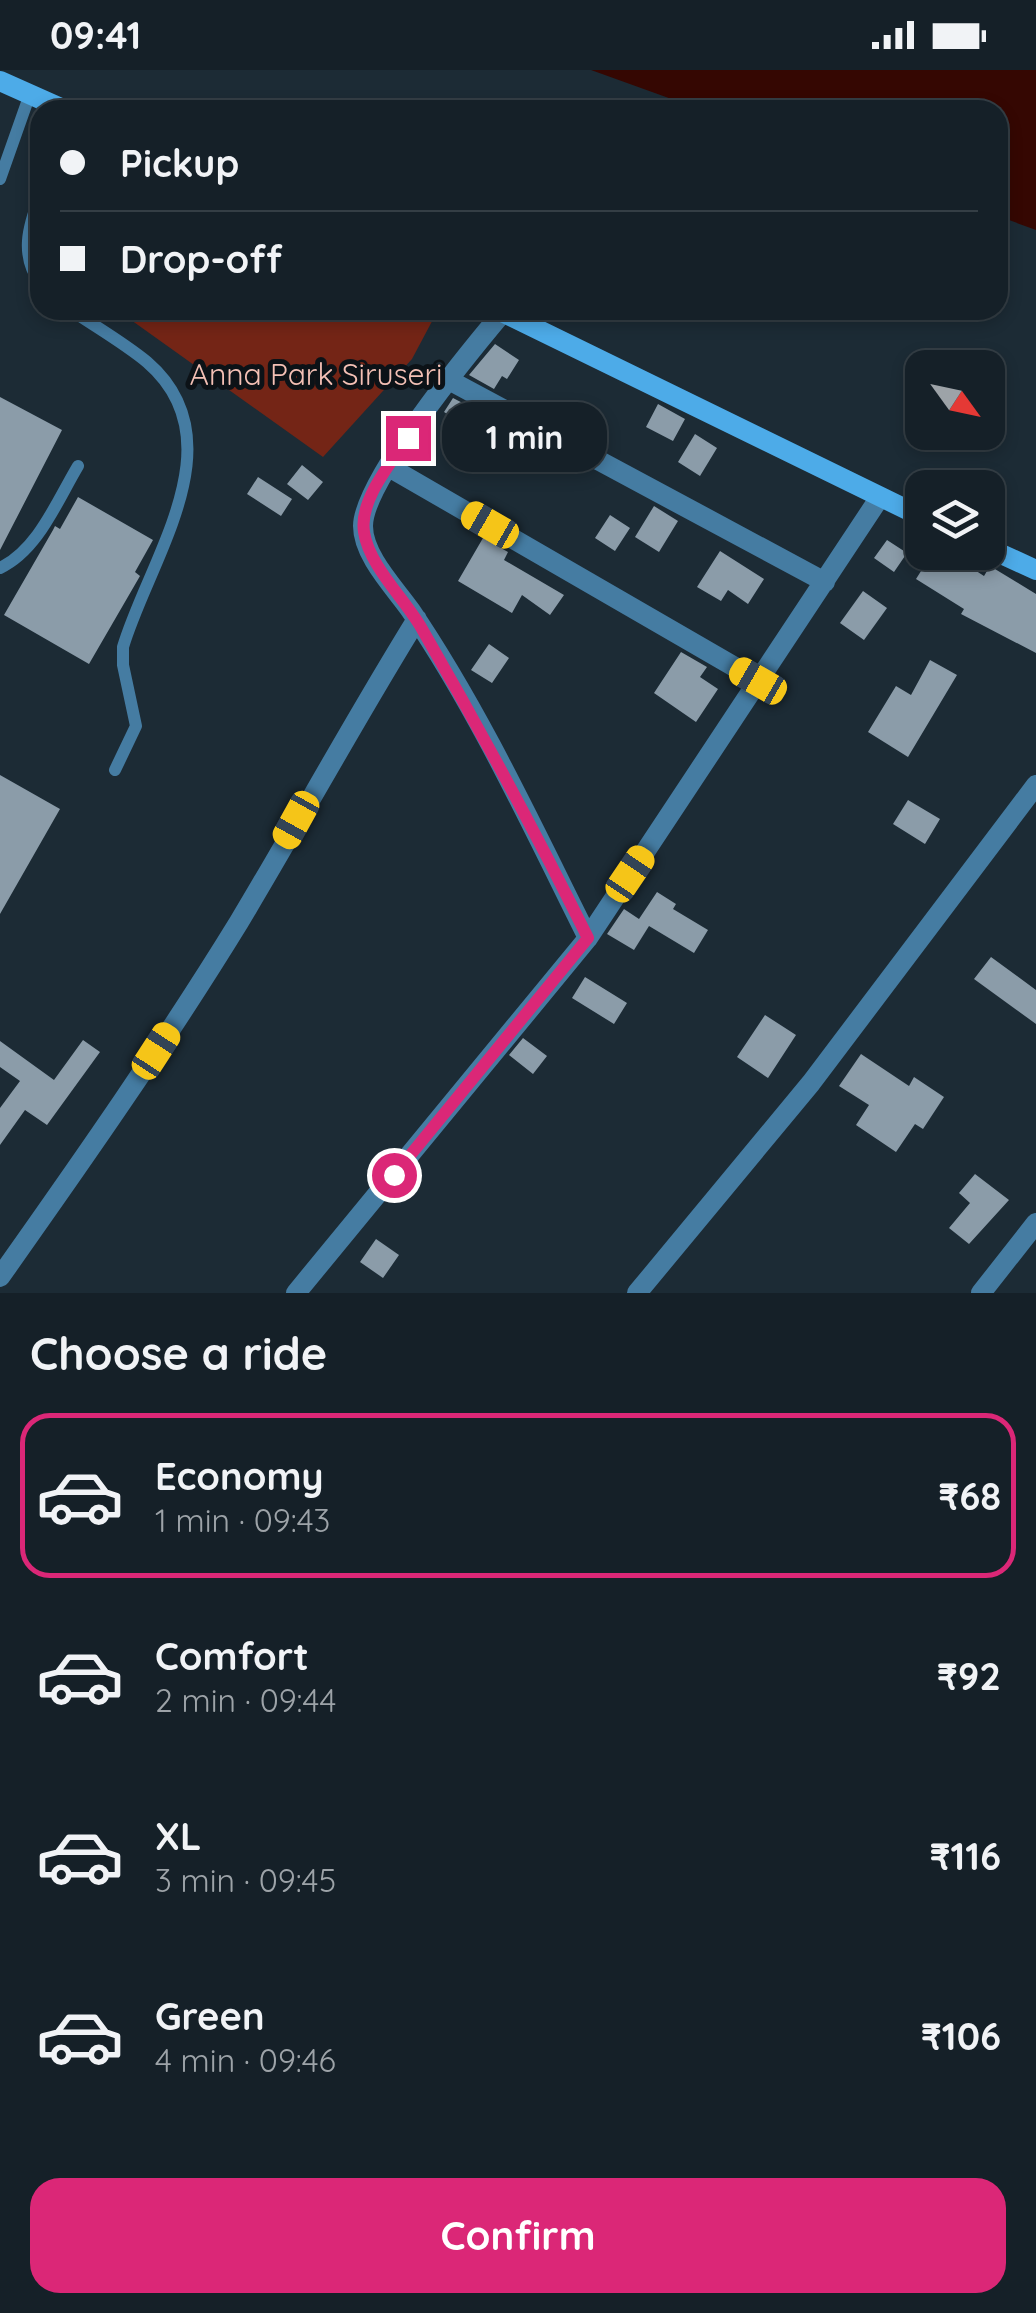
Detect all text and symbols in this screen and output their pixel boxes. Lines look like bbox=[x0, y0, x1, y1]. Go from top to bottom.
text: 09:41 bbox=[50, 11, 141, 59]
text: Pickup bbox=[120, 139, 239, 187]
text: Drop-off bbox=[120, 235, 282, 283]
north arrow bbox=[905, 350, 1005, 450]
map controls bbox=[905, 350, 1005, 570]
park label: Anna Park Siruseri bbox=[189, 355, 443, 393]
callout: 1 min bbox=[443, 403, 608, 473]
route end bbox=[386, 416, 431, 461]
text: 1 min bbox=[486, 417, 563, 457]
button: layers bbox=[905, 470, 1005, 570]
car bbox=[457, 497, 523, 553]
car bbox=[725, 653, 791, 709]
car bbox=[268, 786, 324, 854]
car bbox=[601, 841, 659, 907]
car bbox=[127, 1018, 185, 1084]
route start bbox=[372, 1153, 417, 1198]
text: Choose a ride bbox=[30, 1325, 327, 1381]
icon: car bbox=[35, 1451, 125, 1541]
text: Economy bbox=[155, 1452, 324, 1500]
text: ₹68 bbox=[938, 1472, 1001, 1520]
text: 1 min · 09:43 bbox=[155, 1500, 330, 1540]
icon: car bbox=[35, 1631, 125, 1721]
text: Comfort bbox=[155, 1632, 309, 1680]
text: ₹92 bbox=[937, 1652, 1001, 1700]
text: 2 min · 09:44 bbox=[155, 1680, 336, 1720]
icon: car bbox=[35, 1811, 125, 1901]
text: XL bbox=[155, 1812, 201, 1860]
text: ₹116 bbox=[929, 1832, 1001, 1880]
text: 3 min · 09:45 bbox=[155, 1860, 336, 1900]
icon: car bbox=[35, 1991, 125, 2081]
text: Green bbox=[155, 1992, 265, 2040]
text: ₹106 bbox=[921, 2012, 1001, 2060]
text: 4 min · 09:46 bbox=[155, 2040, 336, 2080]
button: Confirm bbox=[30, 2178, 1006, 2293]

